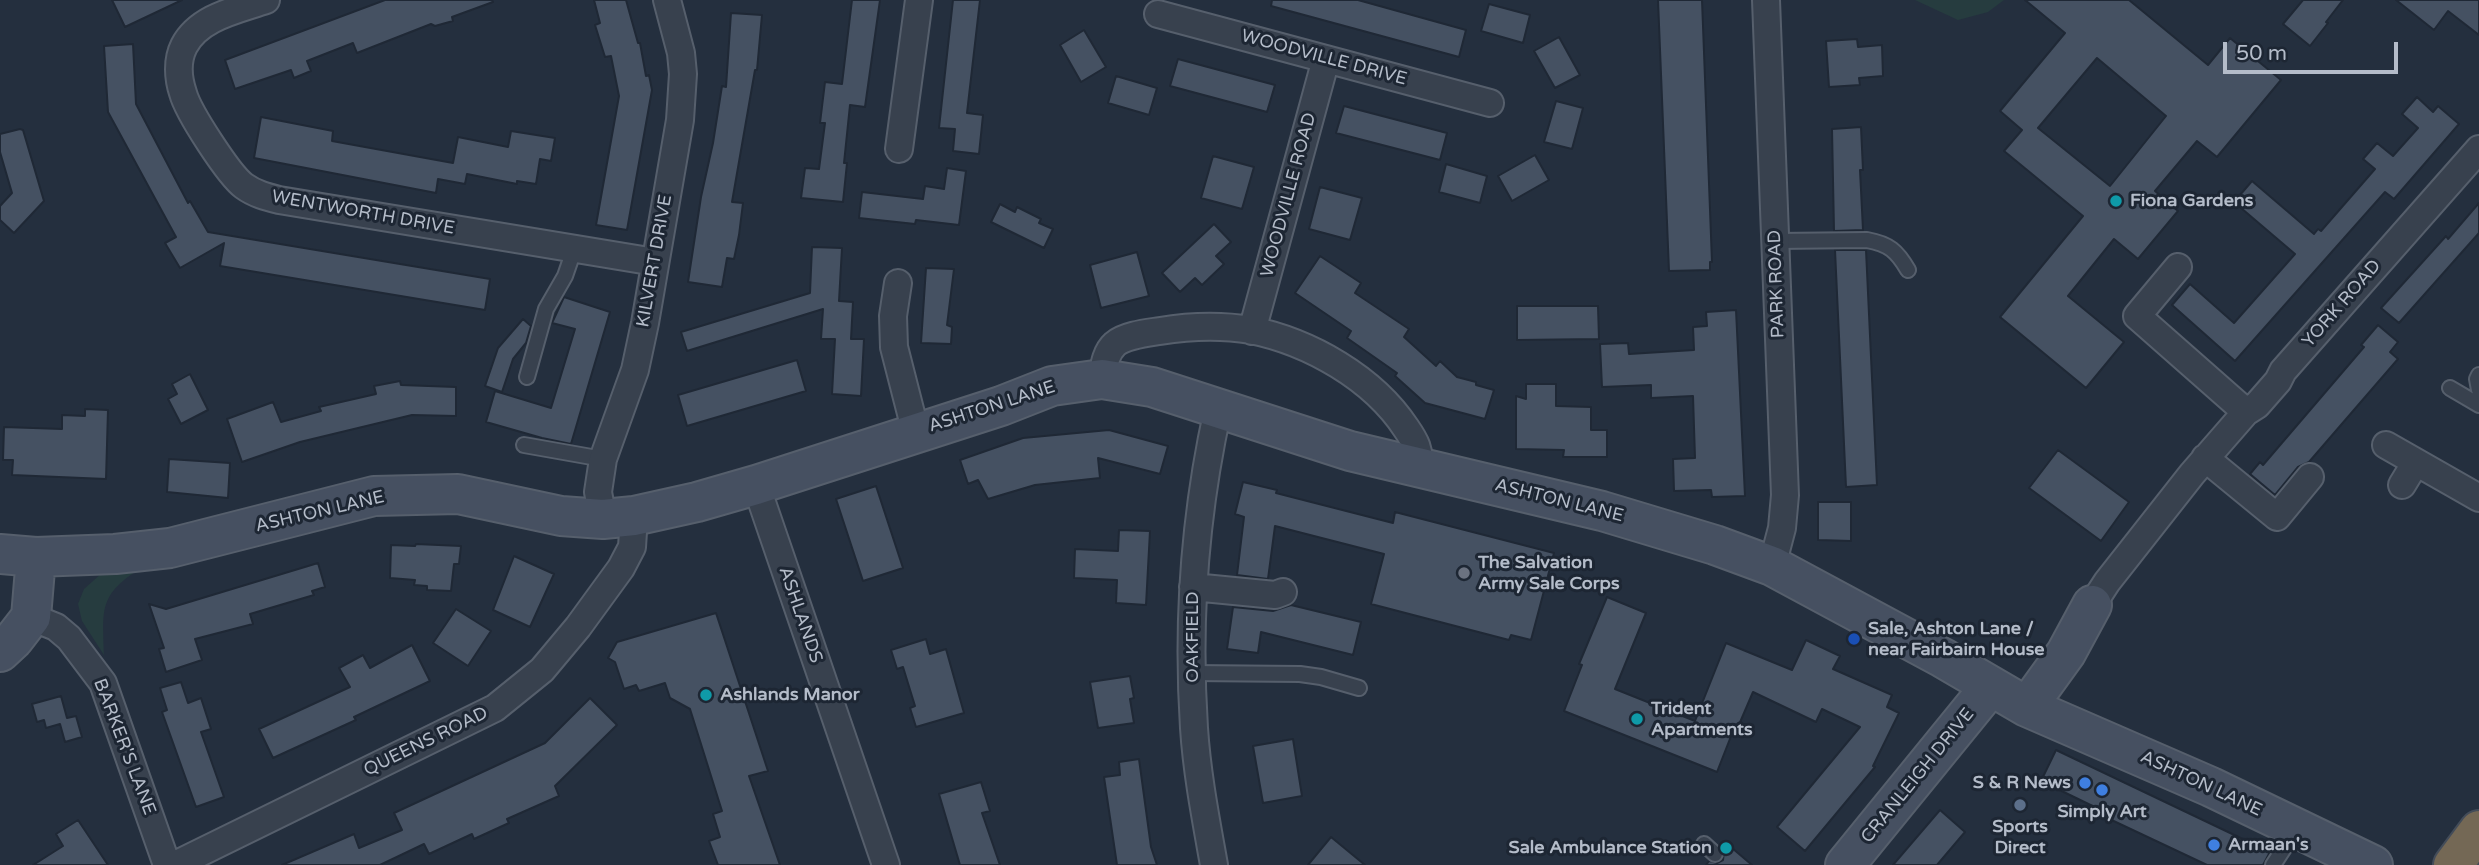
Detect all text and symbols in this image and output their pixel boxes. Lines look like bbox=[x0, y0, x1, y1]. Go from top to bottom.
street label: WOODVILLE DRIVE bbox=[1239, 25, 1409, 91]
scale bar bbox=[2227, 28, 2402, 72]
text: 50 m bbox=[2236, 41, 2287, 66]
street label: WOODVILLE ROAD bbox=[1257, 110, 1321, 280]
street label: WENTWORTH DRIVE bbox=[270, 186, 456, 240]
place label: Fiona Gardens bbox=[2130, 190, 2253, 212]
street label: KILVERT DRIVE bbox=[633, 193, 677, 329]
marker: Fiona Gardens bbox=[2108, 193, 2124, 209]
street label: PARK ROAD bbox=[1764, 229, 1790, 339]
street label: YORK ROAD bbox=[2298, 256, 2386, 352]
street label: ASHTON LANE bbox=[926, 376, 1058, 438]
street label: ASHTON LANE bbox=[1492, 475, 1626, 527]
street label: ASHTON LANE bbox=[253, 487, 387, 537]
place label: The Salvation Army Sale Corps bbox=[1478, 552, 1620, 594]
street label: ASHLANDS bbox=[773, 564, 827, 666]
marker: The Salvation Army Sale Corps bbox=[1456, 565, 1472, 581]
street label: OAKFIELD bbox=[1182, 591, 1204, 683]
place label: Sale, Ashton Lane / near Fairbairn House bbox=[1868, 618, 2044, 660]
marker: Sale, Ashton Lane / near Fairbairn House bbox=[1846, 631, 1862, 647]
street label: BARKER'S LANE bbox=[88, 676, 160, 818]
place label: Ashlands Manor bbox=[720, 684, 860, 706]
marker: Ashlands Manor bbox=[698, 687, 714, 703]
place label: Trident Apartments bbox=[1651, 698, 1753, 740]
street label: QUEENS ROAD bbox=[360, 703, 492, 781]
street label: CRANLEIGH DRIVE bbox=[1857, 704, 1979, 848]
marker: Trident Apartments bbox=[1629, 711, 1645, 727]
street label: ASHTON LANE bbox=[2137, 746, 2265, 822]
place label: S & R News bbox=[1973, 772, 2071, 794]
marker: S & R News bbox=[2077, 775, 2093, 791]
marker: Simply Art bbox=[2094, 782, 2110, 798]
marker: Sports Direct bbox=[2012, 797, 2028, 813]
place label: Simply Art bbox=[2057, 801, 2147, 823]
place label: Sports Direct bbox=[1992, 816, 2048, 858]
place label: Armaan's bbox=[2228, 834, 2309, 856]
place label: Sale Ambulance Station bbox=[1509, 837, 1712, 859]
marker: Armaan's bbox=[2206, 837, 2222, 853]
marker: Sale Ambulance Station bbox=[1718, 840, 1734, 856]

